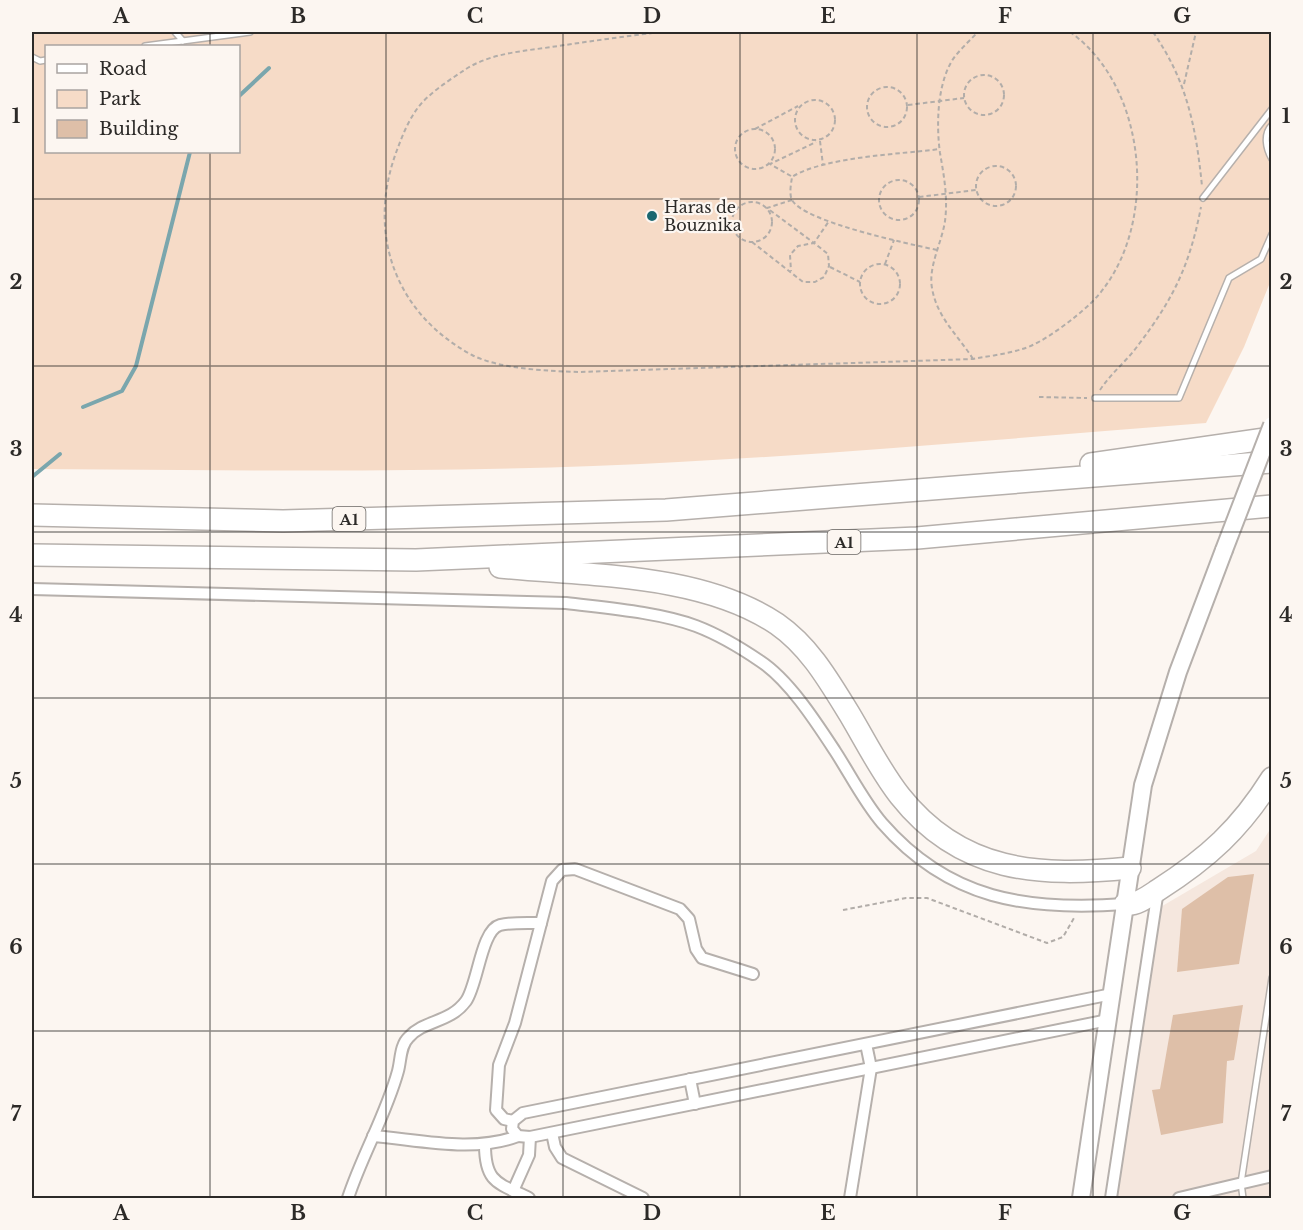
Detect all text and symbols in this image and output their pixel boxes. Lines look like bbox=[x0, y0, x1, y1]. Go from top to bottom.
text: A bbox=[112, 4, 130, 28]
text: B bbox=[290, 4, 306, 28]
text: C bbox=[467, 4, 483, 28]
text: D bbox=[643, 4, 661, 28]
text: E bbox=[820, 4, 836, 28]
text: F bbox=[998, 4, 1012, 28]
text: G bbox=[1173, 4, 1191, 28]
legend bbox=[45, 45, 240, 153]
text: Road bbox=[99, 58, 147, 80]
text: Park bbox=[99, 88, 141, 110]
text: 1 bbox=[12, 104, 21, 128]
text: 1 bbox=[1282, 104, 1291, 128]
text: Building bbox=[99, 118, 178, 140]
place label: Haras de Bouznika bbox=[664, 197, 742, 235]
marker: Haras de Bouznika bbox=[645, 209, 659, 223]
text: 2 bbox=[9, 270, 23, 294]
text: 2 bbox=[1279, 270, 1293, 294]
text: 3 bbox=[10, 437, 22, 461]
text: 3 bbox=[1280, 437, 1292, 461]
road number: A1 bbox=[332, 507, 366, 531]
road number: A1 bbox=[828, 530, 860, 554]
text: 4 bbox=[9, 603, 23, 627]
text: 4 bbox=[1279, 603, 1293, 627]
text: 5 bbox=[10, 769, 22, 793]
text: 5 bbox=[1280, 769, 1292, 793]
text: 6 bbox=[9, 935, 23, 959]
text: 6 bbox=[1279, 935, 1293, 959]
text: 7 bbox=[11, 1102, 22, 1126]
text: 7 bbox=[1281, 1102, 1292, 1126]
text: A bbox=[112, 1201, 130, 1225]
text: B bbox=[290, 1201, 306, 1225]
text: C bbox=[467, 1201, 483, 1225]
text: D bbox=[643, 1201, 661, 1225]
text: E bbox=[820, 1201, 836, 1225]
text: F bbox=[998, 1201, 1012, 1225]
text: G bbox=[1173, 1201, 1191, 1225]

